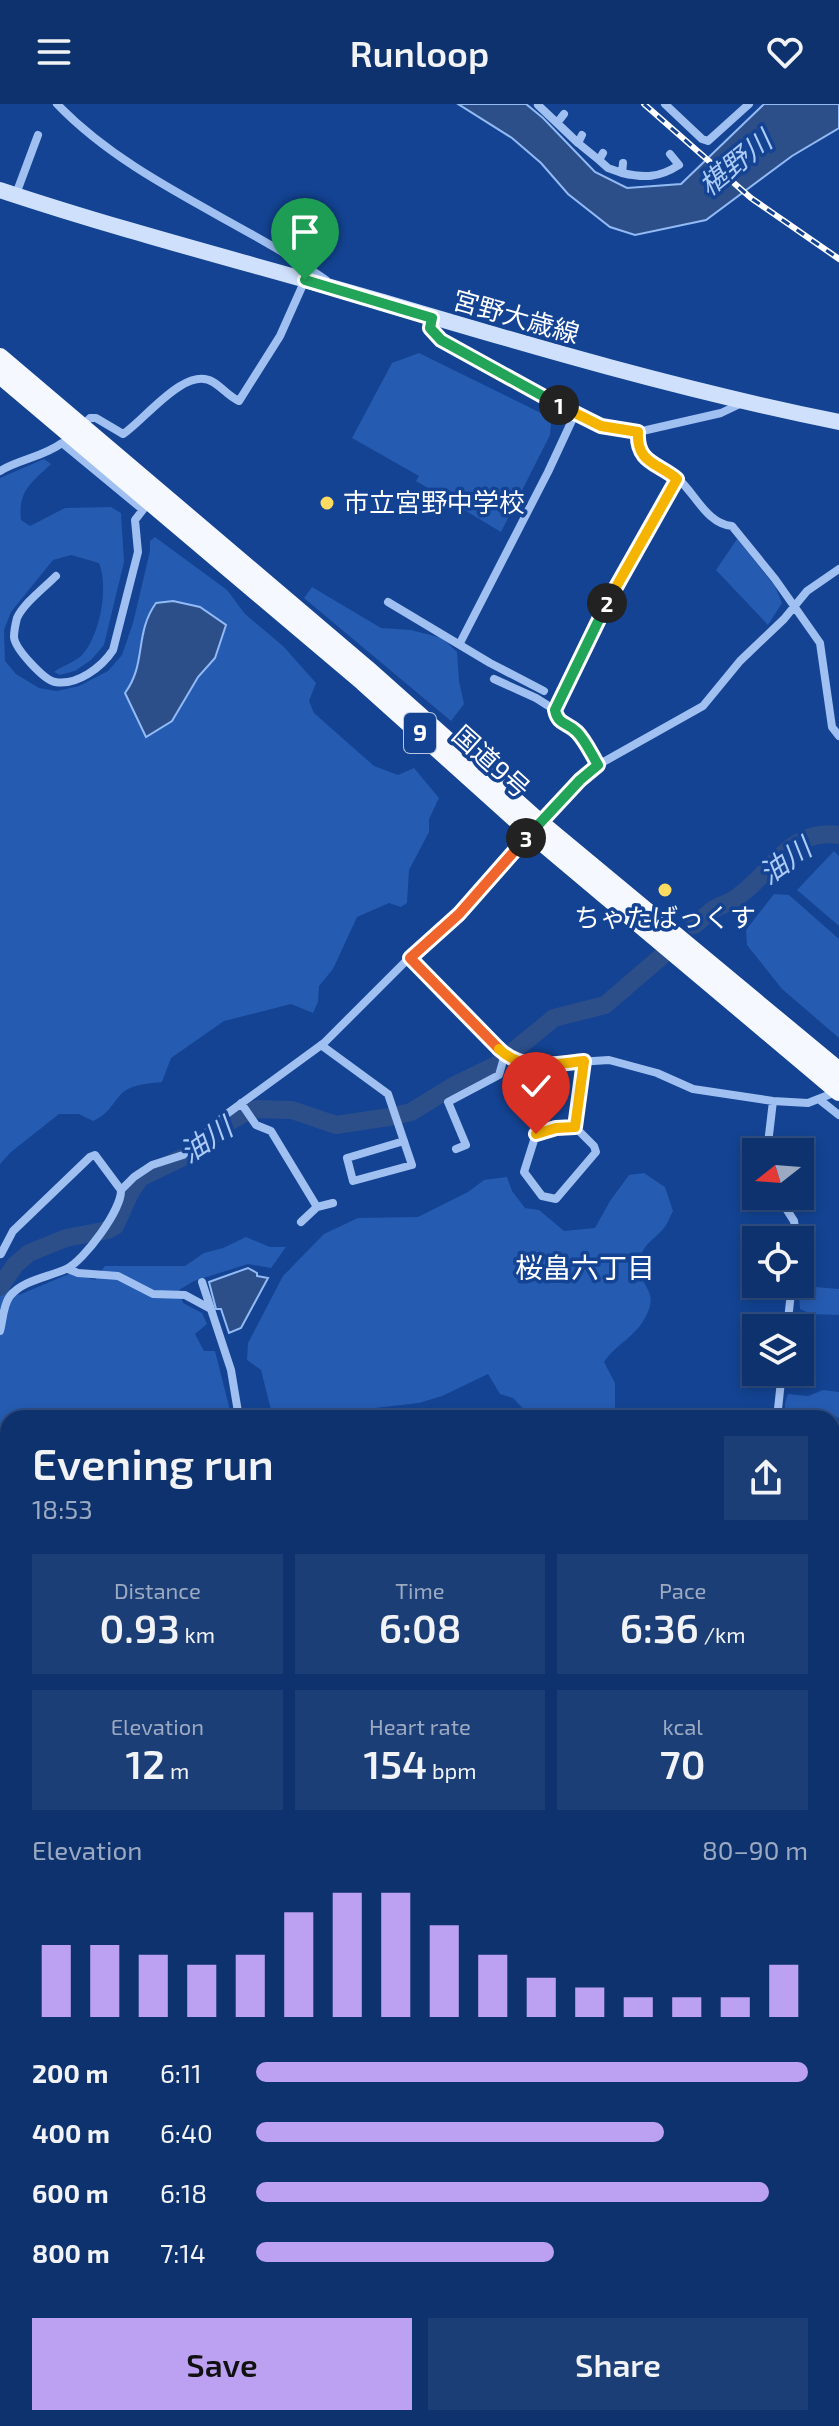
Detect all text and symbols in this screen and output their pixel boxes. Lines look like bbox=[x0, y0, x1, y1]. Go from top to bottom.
icon: menu bbox=[32, 30, 76, 74]
icon: heart bbox=[763, 30, 807, 74]
text: Runloop bbox=[350, 31, 489, 74]
water label: 椹野川 bbox=[691, 121, 780, 202]
pin bbox=[271, 198, 339, 280]
icon: arrive bbox=[283, 210, 327, 254]
street label: 宮野大歳線 bbox=[450, 283, 583, 348]
pin: 1 bbox=[539, 385, 579, 425]
text: 1 bbox=[554, 392, 564, 418]
place label: 市立宮野中学校 bbox=[343, 486, 525, 517]
marker: 市立宮野中学校 bbox=[318, 494, 336, 512]
pin: 2 bbox=[587, 583, 627, 623]
text: 2 bbox=[601, 590, 613, 616]
road number: 9 bbox=[404, 713, 436, 753]
street label: 国道9号 bbox=[447, 718, 537, 803]
pin: 3 bbox=[506, 818, 546, 858]
text: 3 bbox=[520, 825, 532, 851]
water label: 油川 bbox=[752, 828, 819, 890]
marker: ちゃたばっくす bbox=[656, 881, 674, 899]
place label: ちゃたばっくす bbox=[574, 901, 756, 932]
pin bbox=[502, 1052, 570, 1134]
icon: check bbox=[514, 1064, 558, 1108]
water label: 油川 bbox=[173, 1108, 241, 1169]
north arrow bbox=[742, 1138, 814, 1210]
map controls bbox=[742, 1138, 814, 1386]
button: locate bbox=[742, 1226, 814, 1298]
district label: 桜畠六丁目 bbox=[515, 1250, 655, 1284]
button: layers bbox=[742, 1314, 814, 1386]
text: Evening run bbox=[32, 1436, 274, 1489]
button: share bbox=[724, 1436, 808, 1520]
text: 18:53 bbox=[32, 1493, 93, 1524]
text: Distance bbox=[114, 1577, 201, 1603]
text: Time bbox=[395, 1577, 445, 1603]
text: Pace bbox=[659, 1577, 706, 1603]
text: 0.93 bbox=[100, 1603, 180, 1651]
text: 6:08 bbox=[379, 1603, 461, 1651]
text: 6:36 bbox=[620, 1603, 699, 1651]
text: km bbox=[180, 1621, 215, 1647]
text: /km bbox=[699, 1621, 746, 1647]
text: Elevation bbox=[111, 1713, 204, 1739]
text: Heart rate bbox=[369, 1713, 471, 1739]
text: kcal bbox=[663, 1713, 703, 1739]
text: 12 bbox=[125, 1739, 165, 1787]
text: 154 bbox=[363, 1739, 427, 1787]
text: 70 bbox=[660, 1739, 705, 1787]
text: m bbox=[165, 1757, 189, 1783]
text: bpm bbox=[427, 1757, 477, 1783]
text: Elevation bbox=[32, 1834, 142, 1865]
text: 80–90 m bbox=[702, 1834, 808, 1865]
text: 200 m bbox=[32, 2057, 108, 2088]
text: 6:11 bbox=[160, 2057, 202, 2088]
text: 400 m bbox=[32, 2117, 110, 2148]
text: 6:40 bbox=[160, 2117, 213, 2148]
text: 600 m bbox=[32, 2177, 109, 2208]
text: 6:18 bbox=[160, 2177, 207, 2208]
text: 800 m bbox=[32, 2237, 110, 2268]
text: 7:14 bbox=[160, 2237, 206, 2268]
button: Save bbox=[32, 2318, 412, 2410]
button: Share bbox=[428, 2318, 808, 2410]

